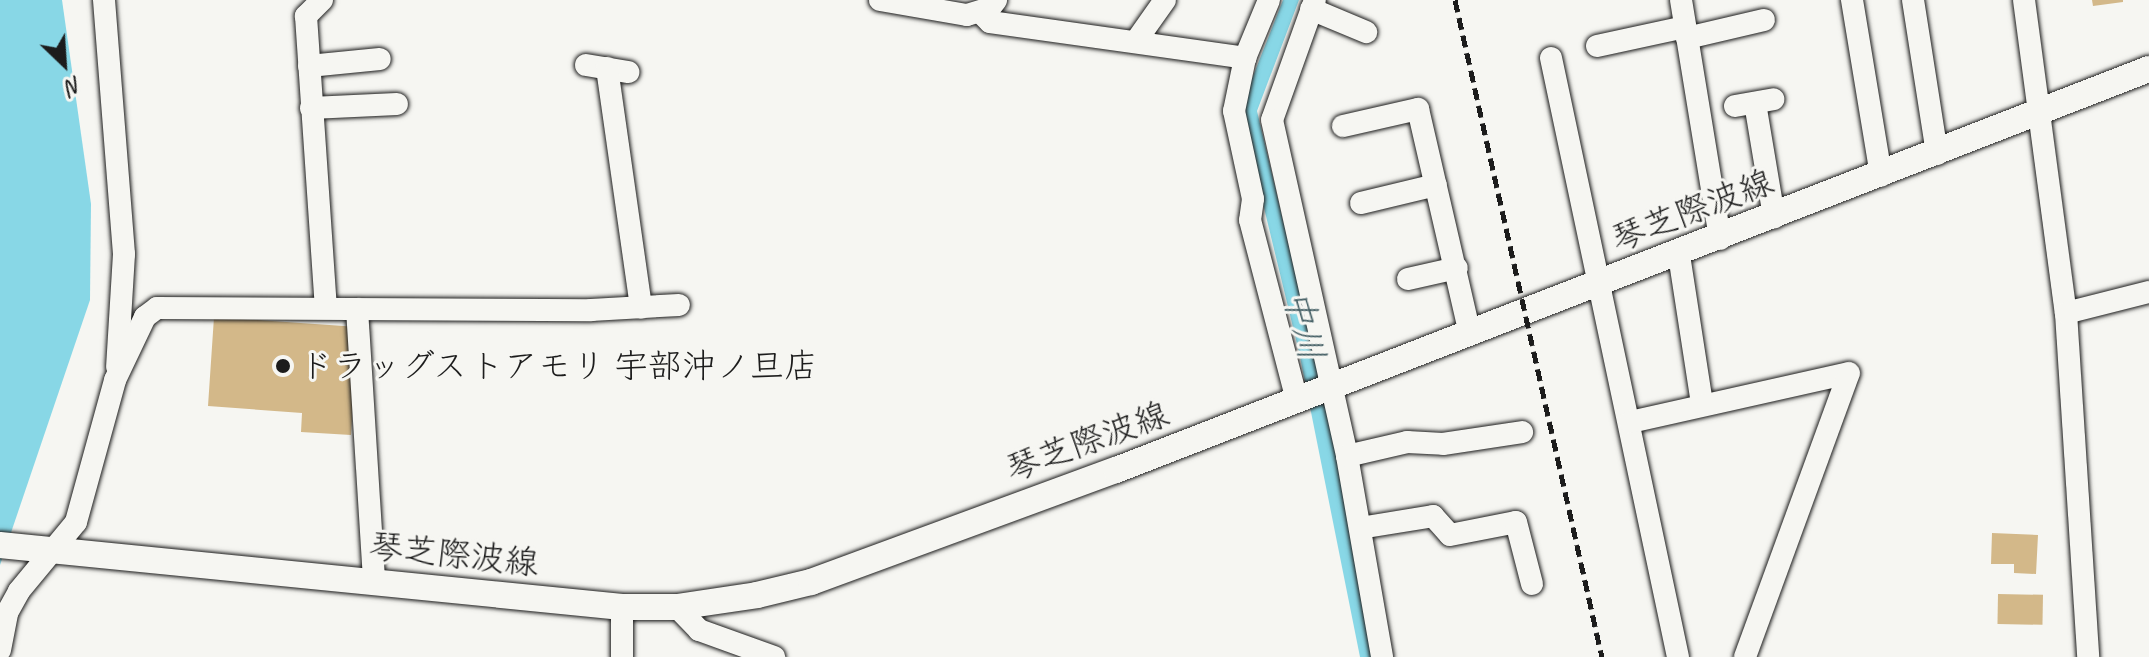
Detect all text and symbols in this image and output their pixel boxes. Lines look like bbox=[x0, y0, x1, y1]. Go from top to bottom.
north arrow bbox=[24, 24, 104, 104]
text: N bbox=[62, 70, 86, 101]
street label: 琴芝際波線 bbox=[1605, 160, 1779, 260]
water label: 中川 bbox=[1274, 285, 1334, 365]
place label: ドラッグストアモリ 宇部沖ノ旦店 bbox=[299, 346, 817, 386]
marker: ドラッグストアモリ 宇部沖ノ旦店 bbox=[274, 357, 292, 375]
street label: 琴芝際波線 bbox=[1000, 393, 1174, 489]
street label: 琴芝際波線 bbox=[367, 525, 541, 583]

